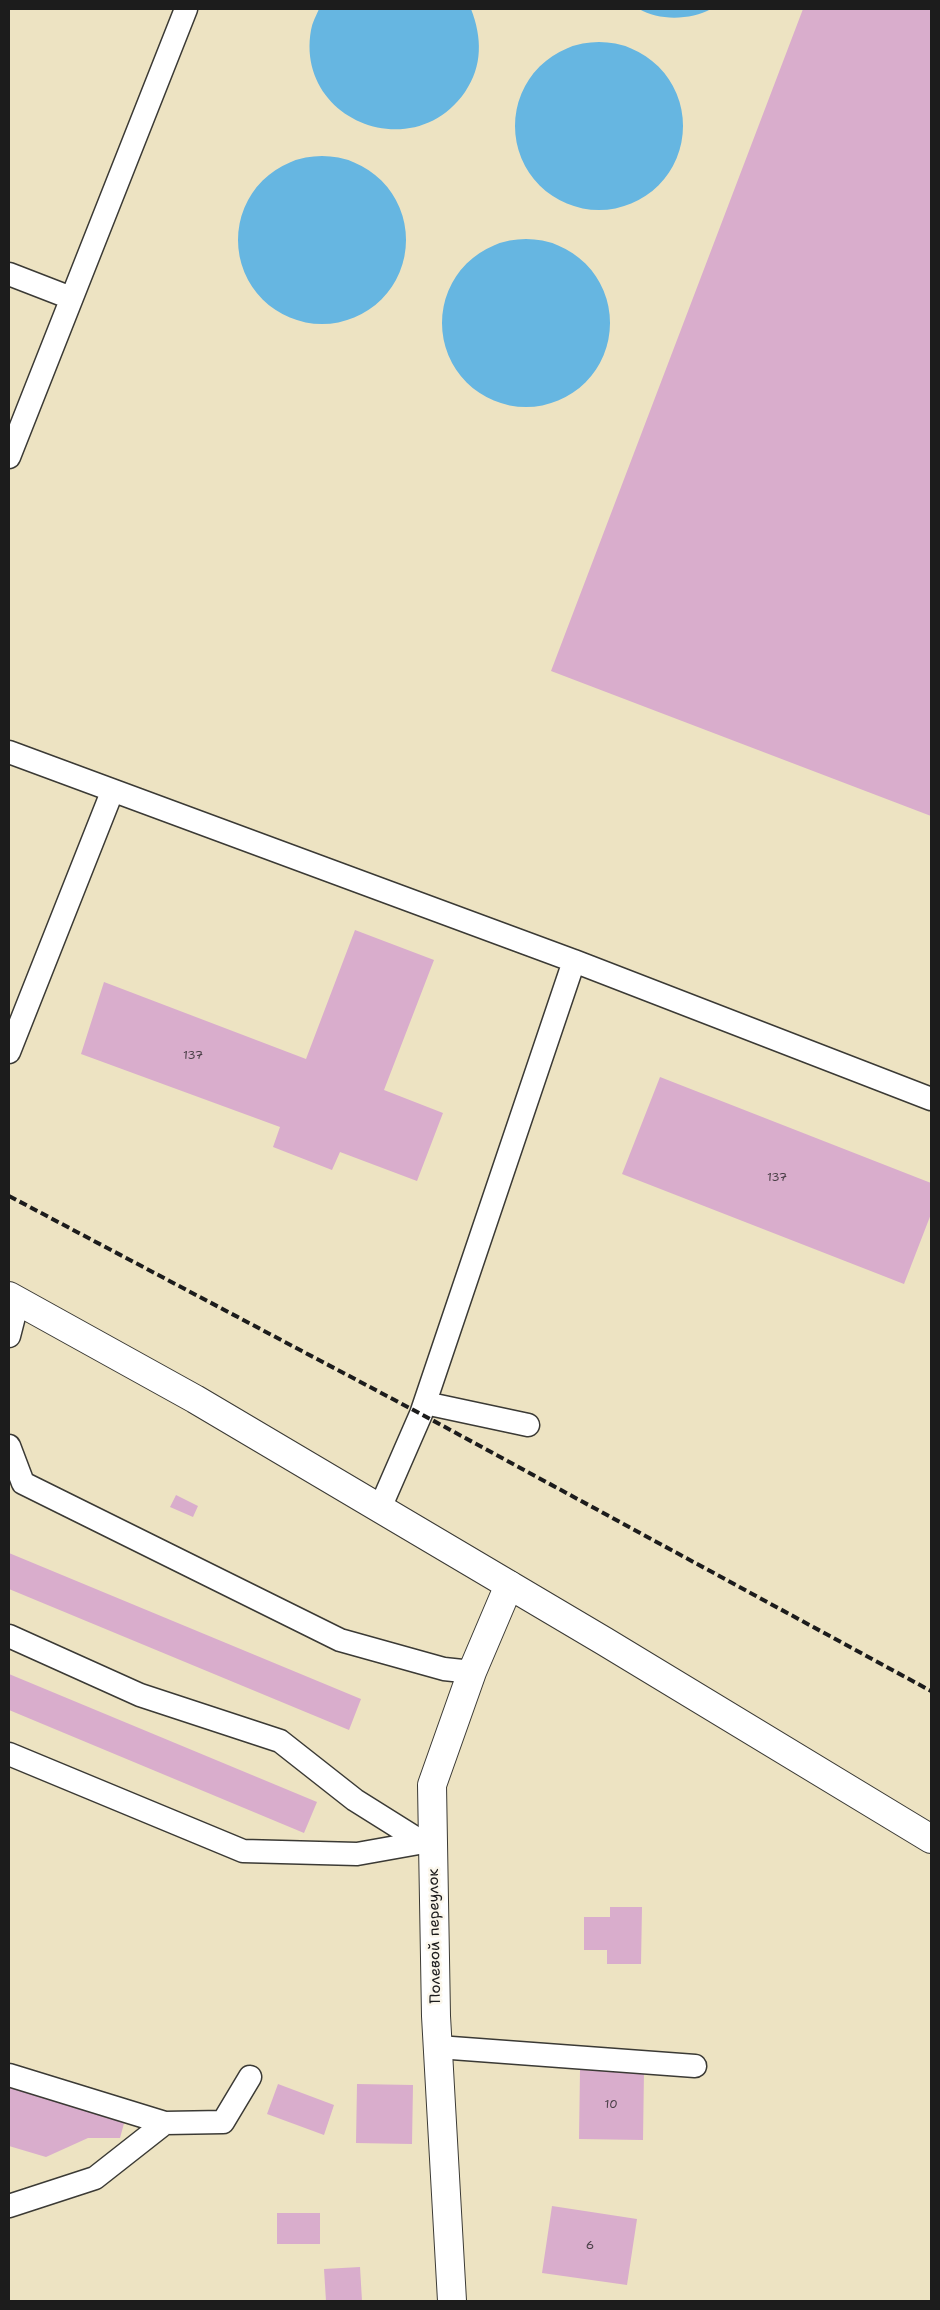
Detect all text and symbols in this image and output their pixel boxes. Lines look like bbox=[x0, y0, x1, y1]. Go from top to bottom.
house number: 137 bbox=[183, 1049, 203, 1063]
house number: 137 bbox=[767, 1171, 787, 1185]
street label: Полевой переулок bbox=[425, 1868, 445, 2004]
house number: 10 bbox=[604, 2098, 618, 2112]
house number: 6 bbox=[586, 2239, 594, 2253]

